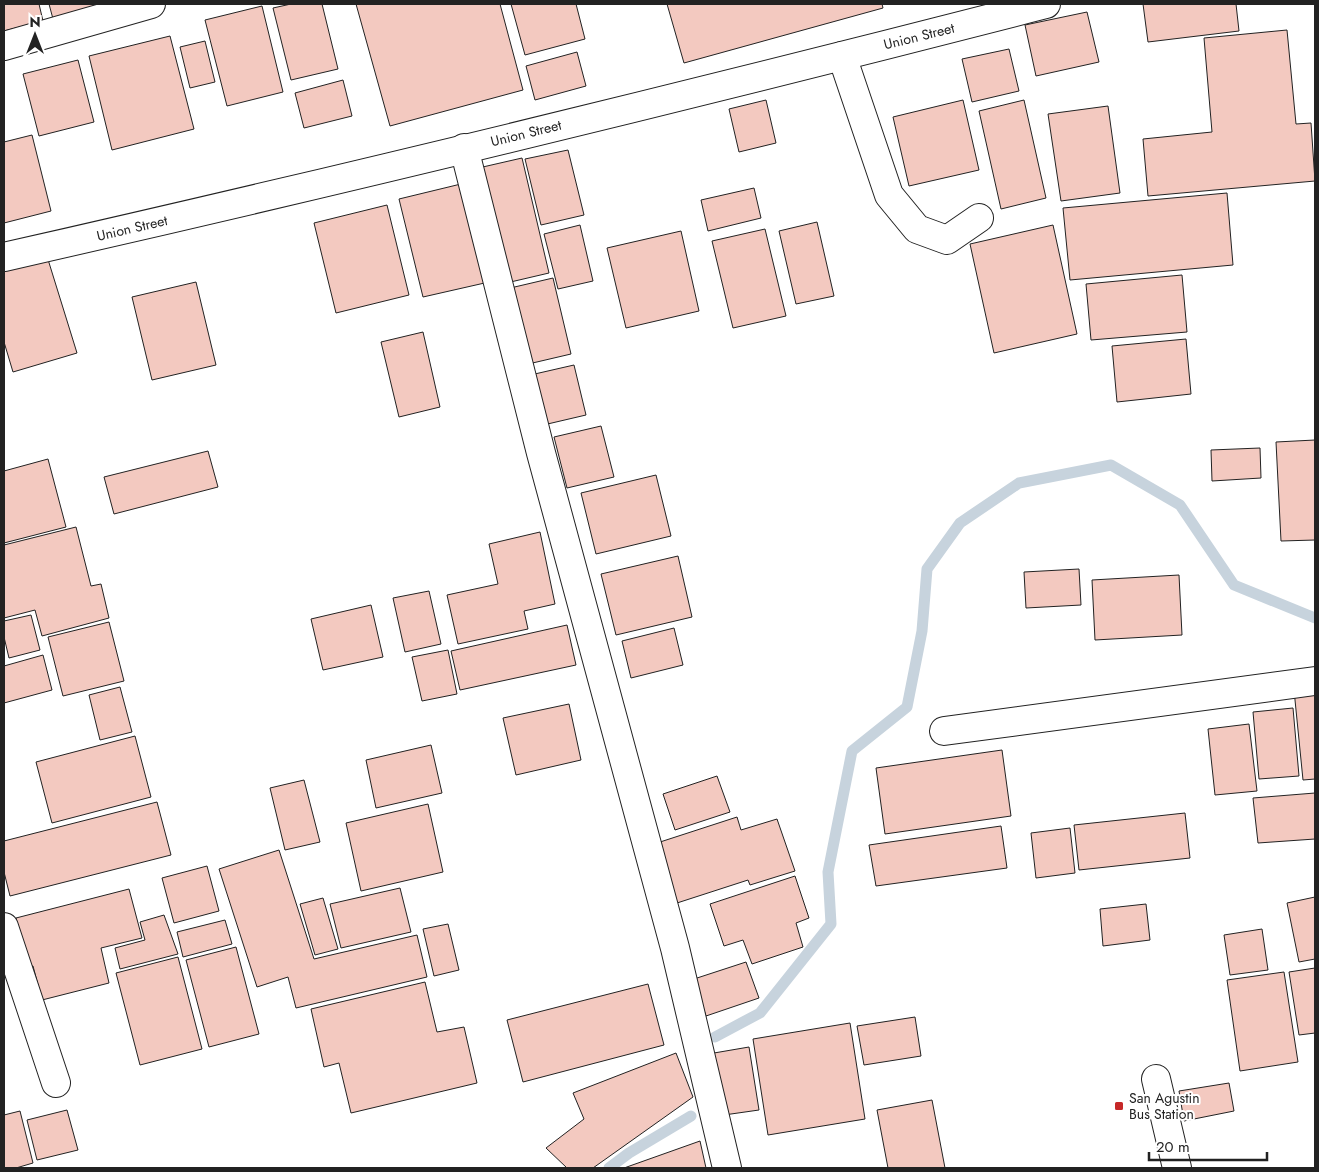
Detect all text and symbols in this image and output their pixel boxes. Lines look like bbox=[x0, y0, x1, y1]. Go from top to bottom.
north arrow bbox=[10, 10, 60, 60]
text: N bbox=[29, 12, 41, 32]
street label: Union Street bbox=[881, 17, 957, 54]
street label: Union Street bbox=[488, 114, 564, 151]
street label: Union Street bbox=[94, 210, 170, 246]
place label: San Agustin Bus Station bbox=[1129, 1088, 1200, 1124]
marker: San Agustin Bus Station bbox=[1113, 1100, 1125, 1112]
scale bar bbox=[1149, 1130, 1266, 1162]
text: 20 m bbox=[1156, 1136, 1190, 1158]

